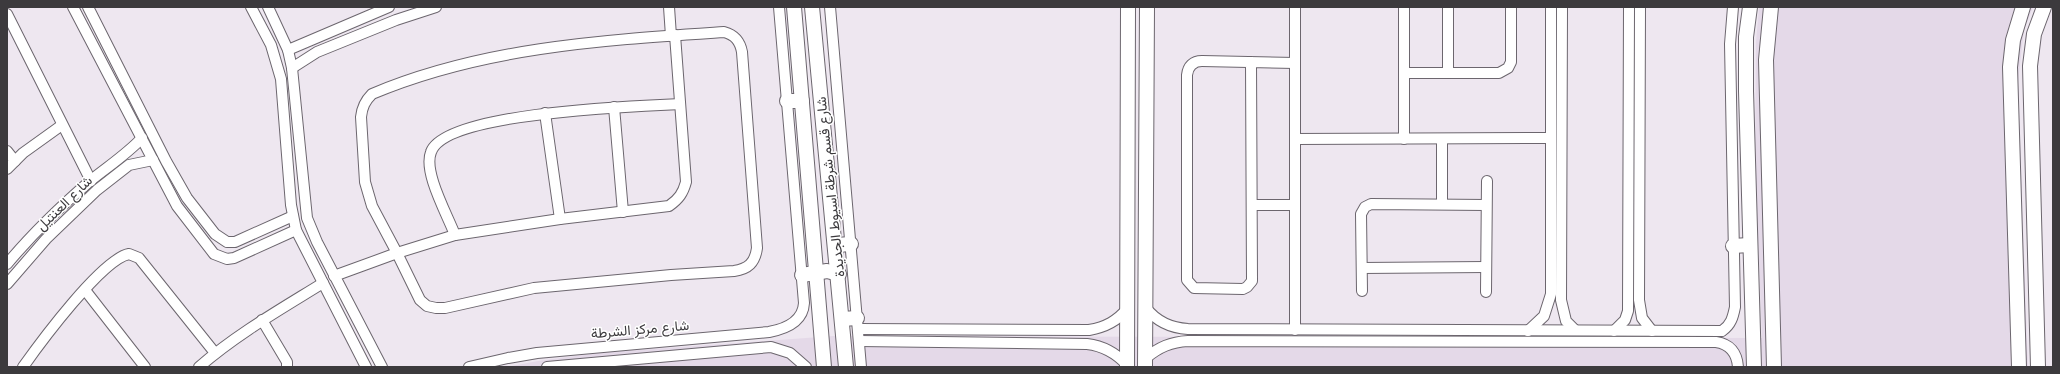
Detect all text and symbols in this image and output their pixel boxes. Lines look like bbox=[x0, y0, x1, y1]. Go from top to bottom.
street label: شارع قسم شرطة اسيوط الجديدة bbox=[812, 96, 850, 278]
street label: شارع العنتيل bbox=[32, 172, 97, 236]
street label: شارع مركز الشرطة bbox=[590, 316, 690, 344]

